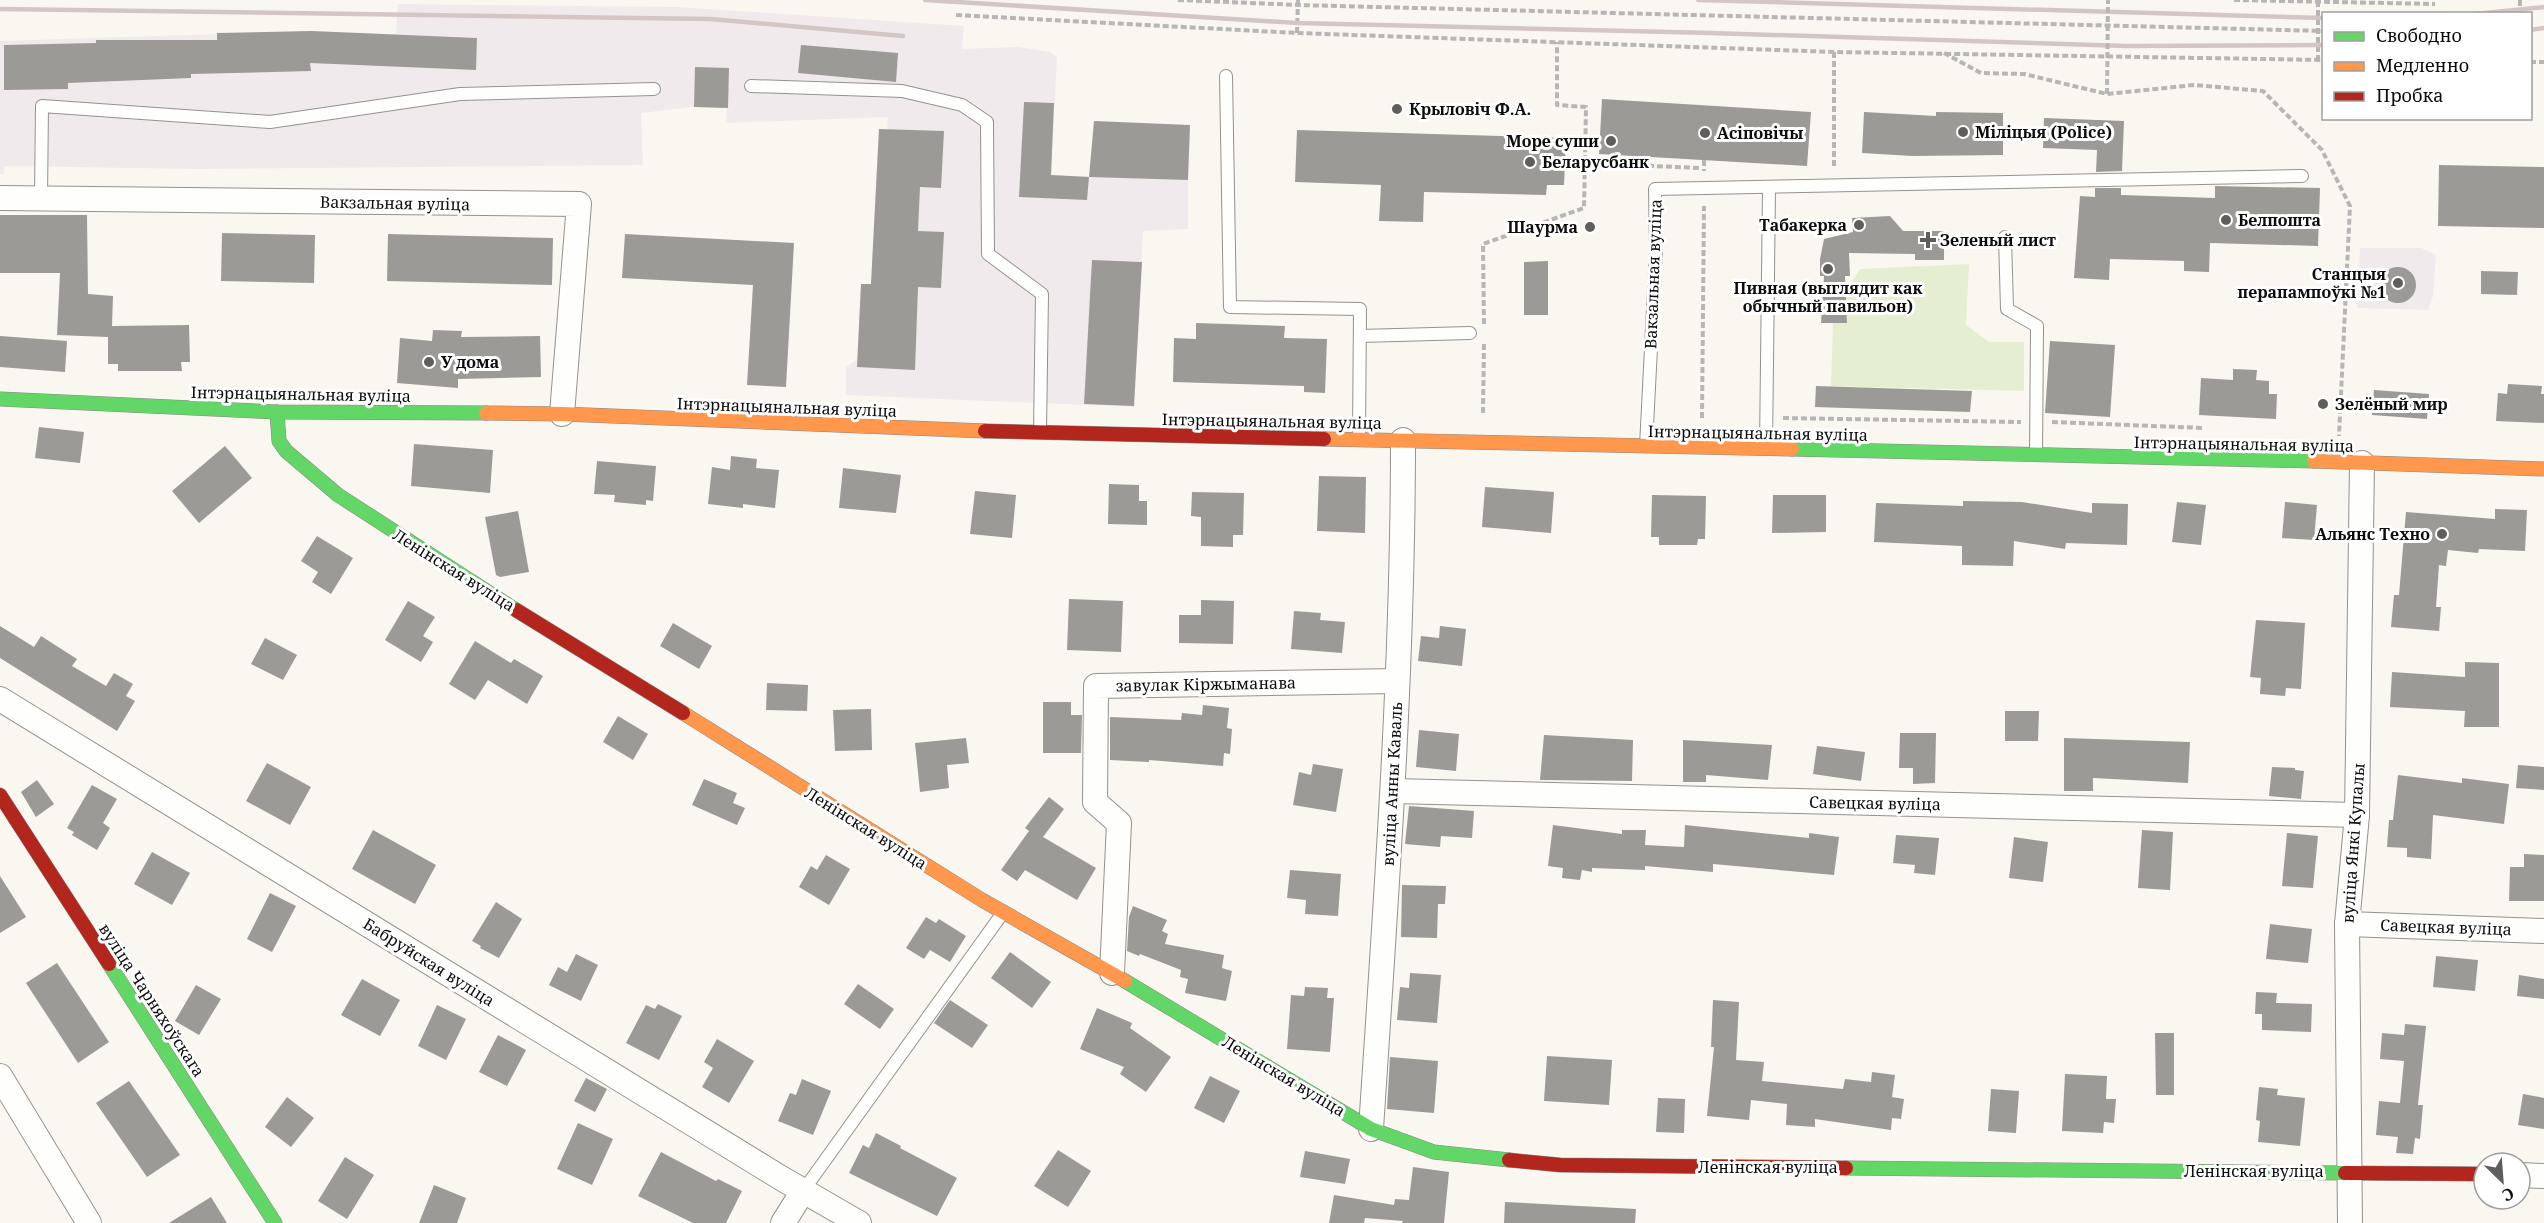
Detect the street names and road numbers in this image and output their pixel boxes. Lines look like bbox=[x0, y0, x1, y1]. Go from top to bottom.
street label: Вакзальная вуліца bbox=[320, 191, 470, 215]
street label: Вакзальная вуліца bbox=[1639, 199, 1667, 349]
street label: Інтэрнацыянальная вуліца bbox=[191, 381, 411, 407]
street label: Інтэрнацыянальная вуліца bbox=[677, 392, 897, 422]
street label: Інтэрнацыянальная вуліца bbox=[1162, 408, 1382, 434]
street label: Інтэрнацыянальная вуліца bbox=[1648, 420, 1868, 446]
street label: Інтэрнацыянальная вуліца bbox=[2134, 431, 2354, 457]
street label: Ленінская вуліца bbox=[389, 524, 519, 616]
street label: завулак Кіржыманава bbox=[1116, 671, 1296, 697]
street label: вуліца Анны Каваль bbox=[1377, 701, 1407, 866]
street label: вуліца Янкі Купалы bbox=[2336, 762, 2370, 924]
street label: Ленінская вуліца bbox=[801, 782, 931, 874]
street label: Савецкая вуліца bbox=[1809, 791, 1941, 815]
street label: Бабруйская вуліца bbox=[359, 913, 499, 1011]
street label: Савецкая вуліца bbox=[2380, 914, 2512, 940]
street label: вуліца Чарняхоўскага bbox=[94, 919, 210, 1081]
street label: Ленінская вуліца bbox=[1218, 1031, 1350, 1121]
street label: Ленінская вуліца bbox=[1698, 1156, 1838, 1178]
street label: Ленінская вуліца bbox=[2184, 1160, 2324, 1182]

